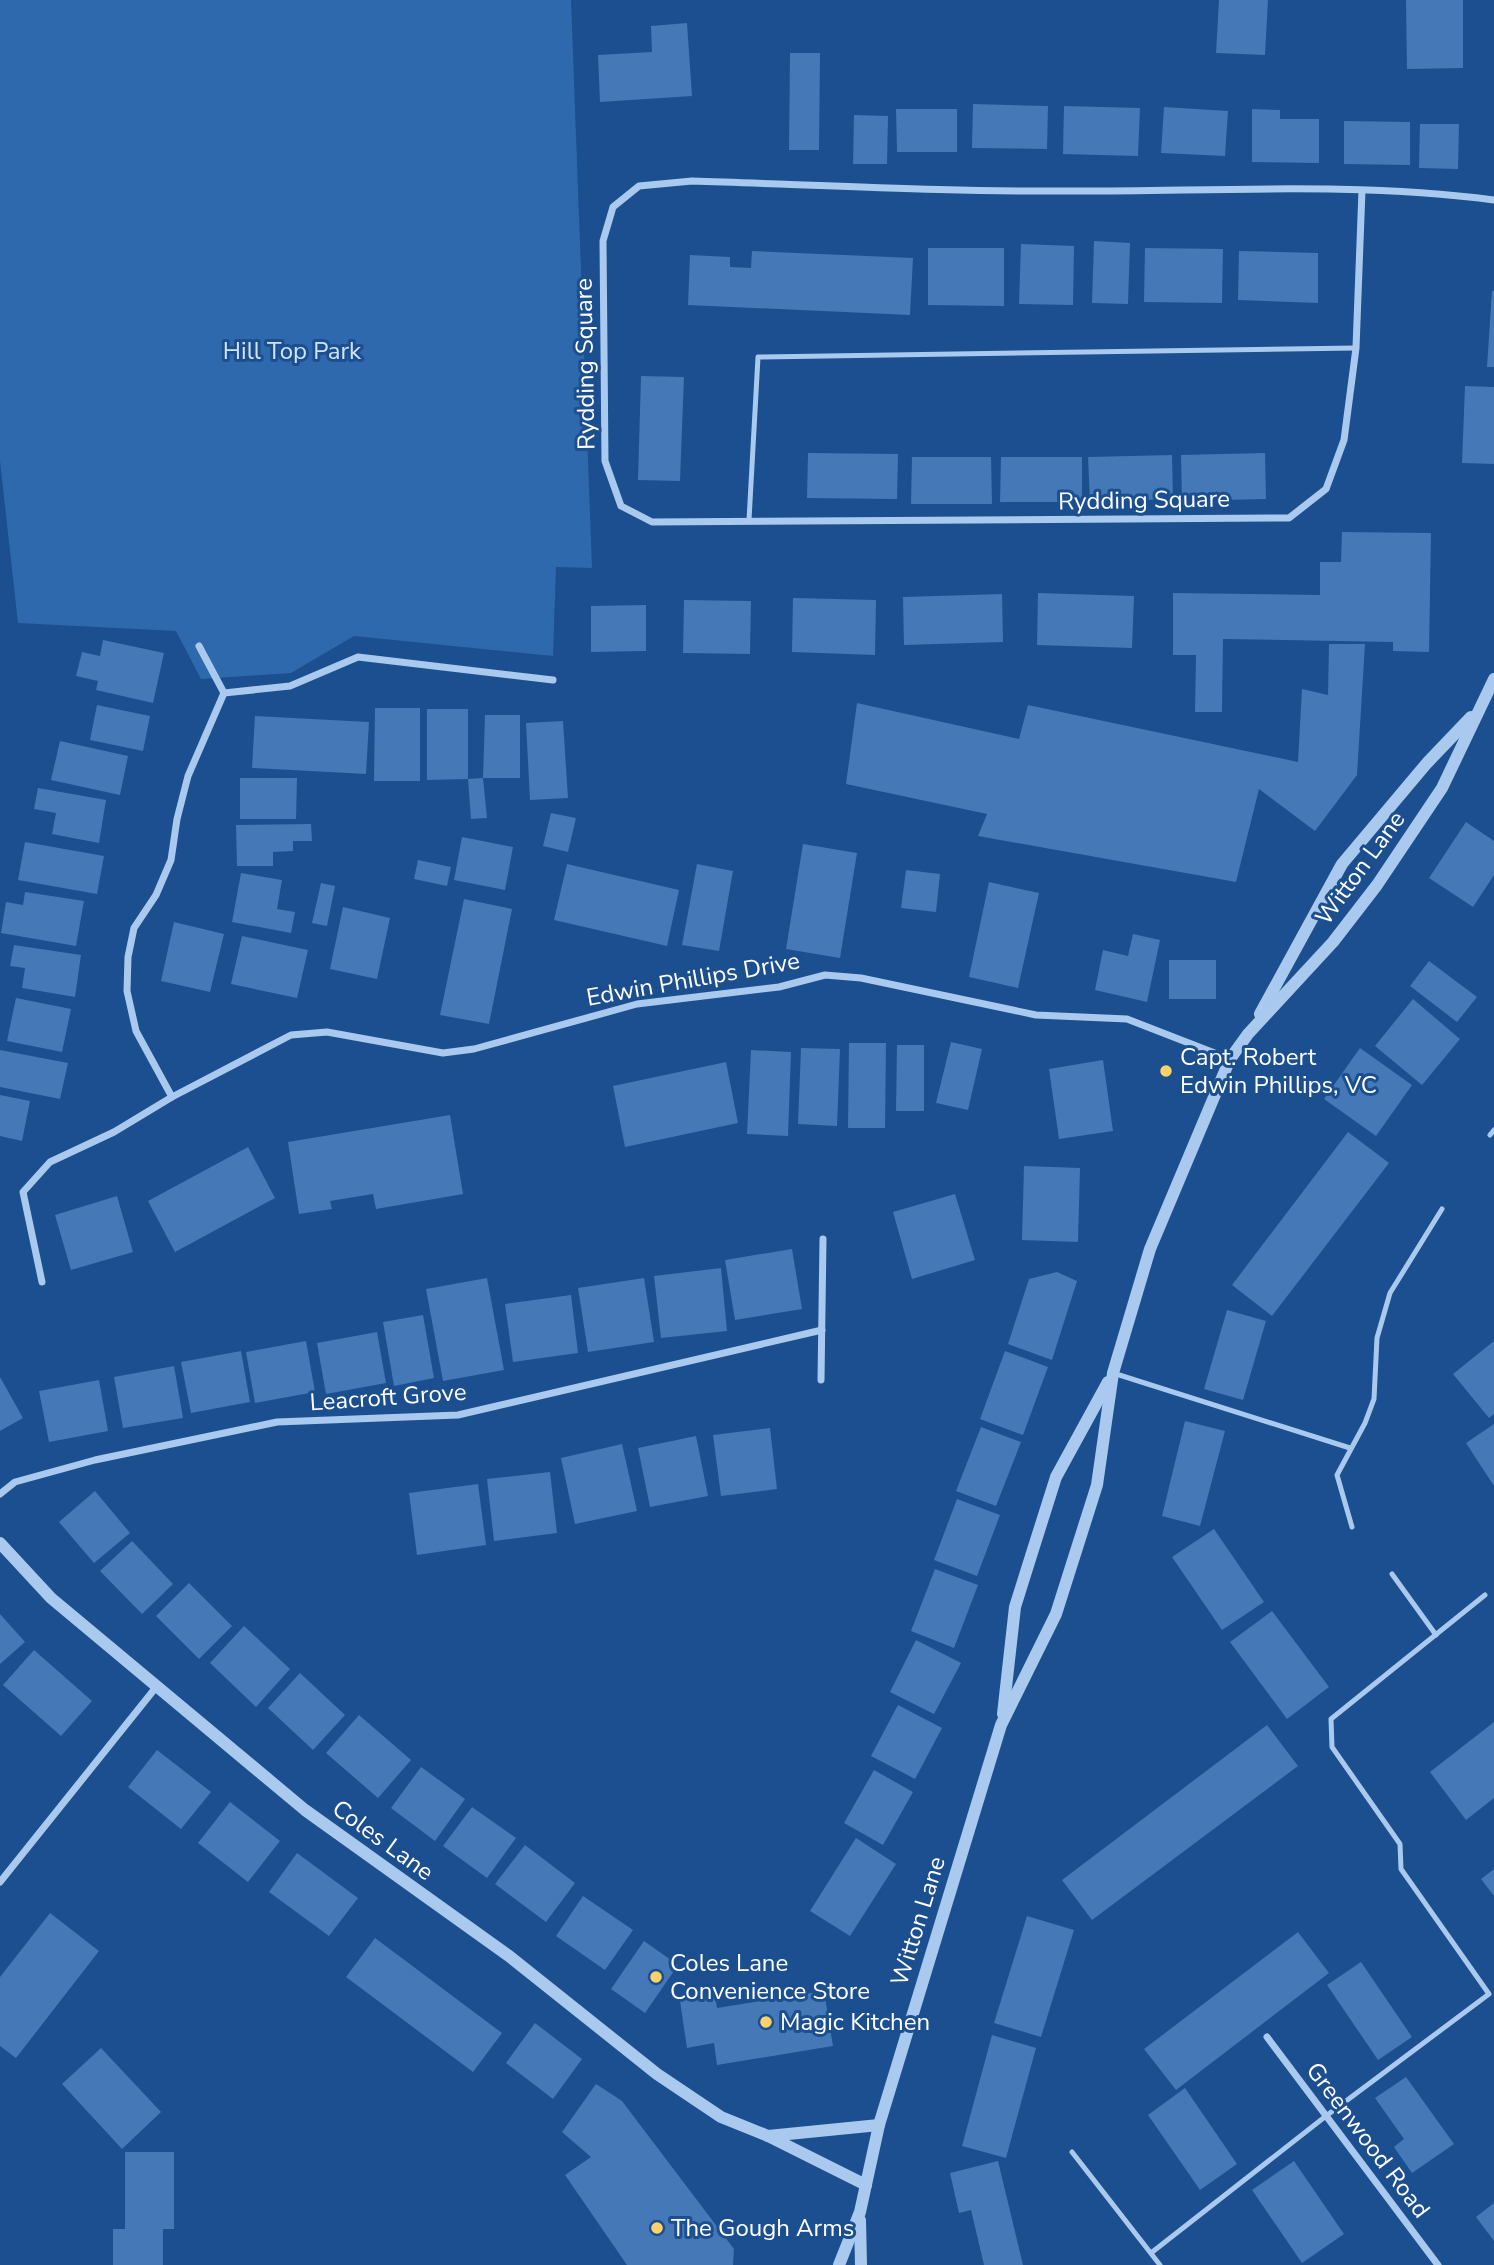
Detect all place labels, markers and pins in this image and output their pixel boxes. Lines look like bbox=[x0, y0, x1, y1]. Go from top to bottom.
place label: Capt. Robert Edwin Phillips, VC bbox=[1180, 1041, 1377, 1101]
marker: Capt. Robert Edwin Phillips, VC bbox=[1158, 1063, 1174, 1079]
place label: Coles Lane Convenience Store bbox=[670, 1947, 870, 2007]
marker: Coles Lane Convenience Store bbox=[648, 1969, 664, 1985]
place label: Magic Kitchen bbox=[780, 2006, 930, 2038]
marker: Magic Kitchen bbox=[758, 2014, 774, 2030]
place label: The Gough Arms bbox=[671, 2212, 854, 2244]
marker: The Gough Arms bbox=[649, 2220, 665, 2236]

